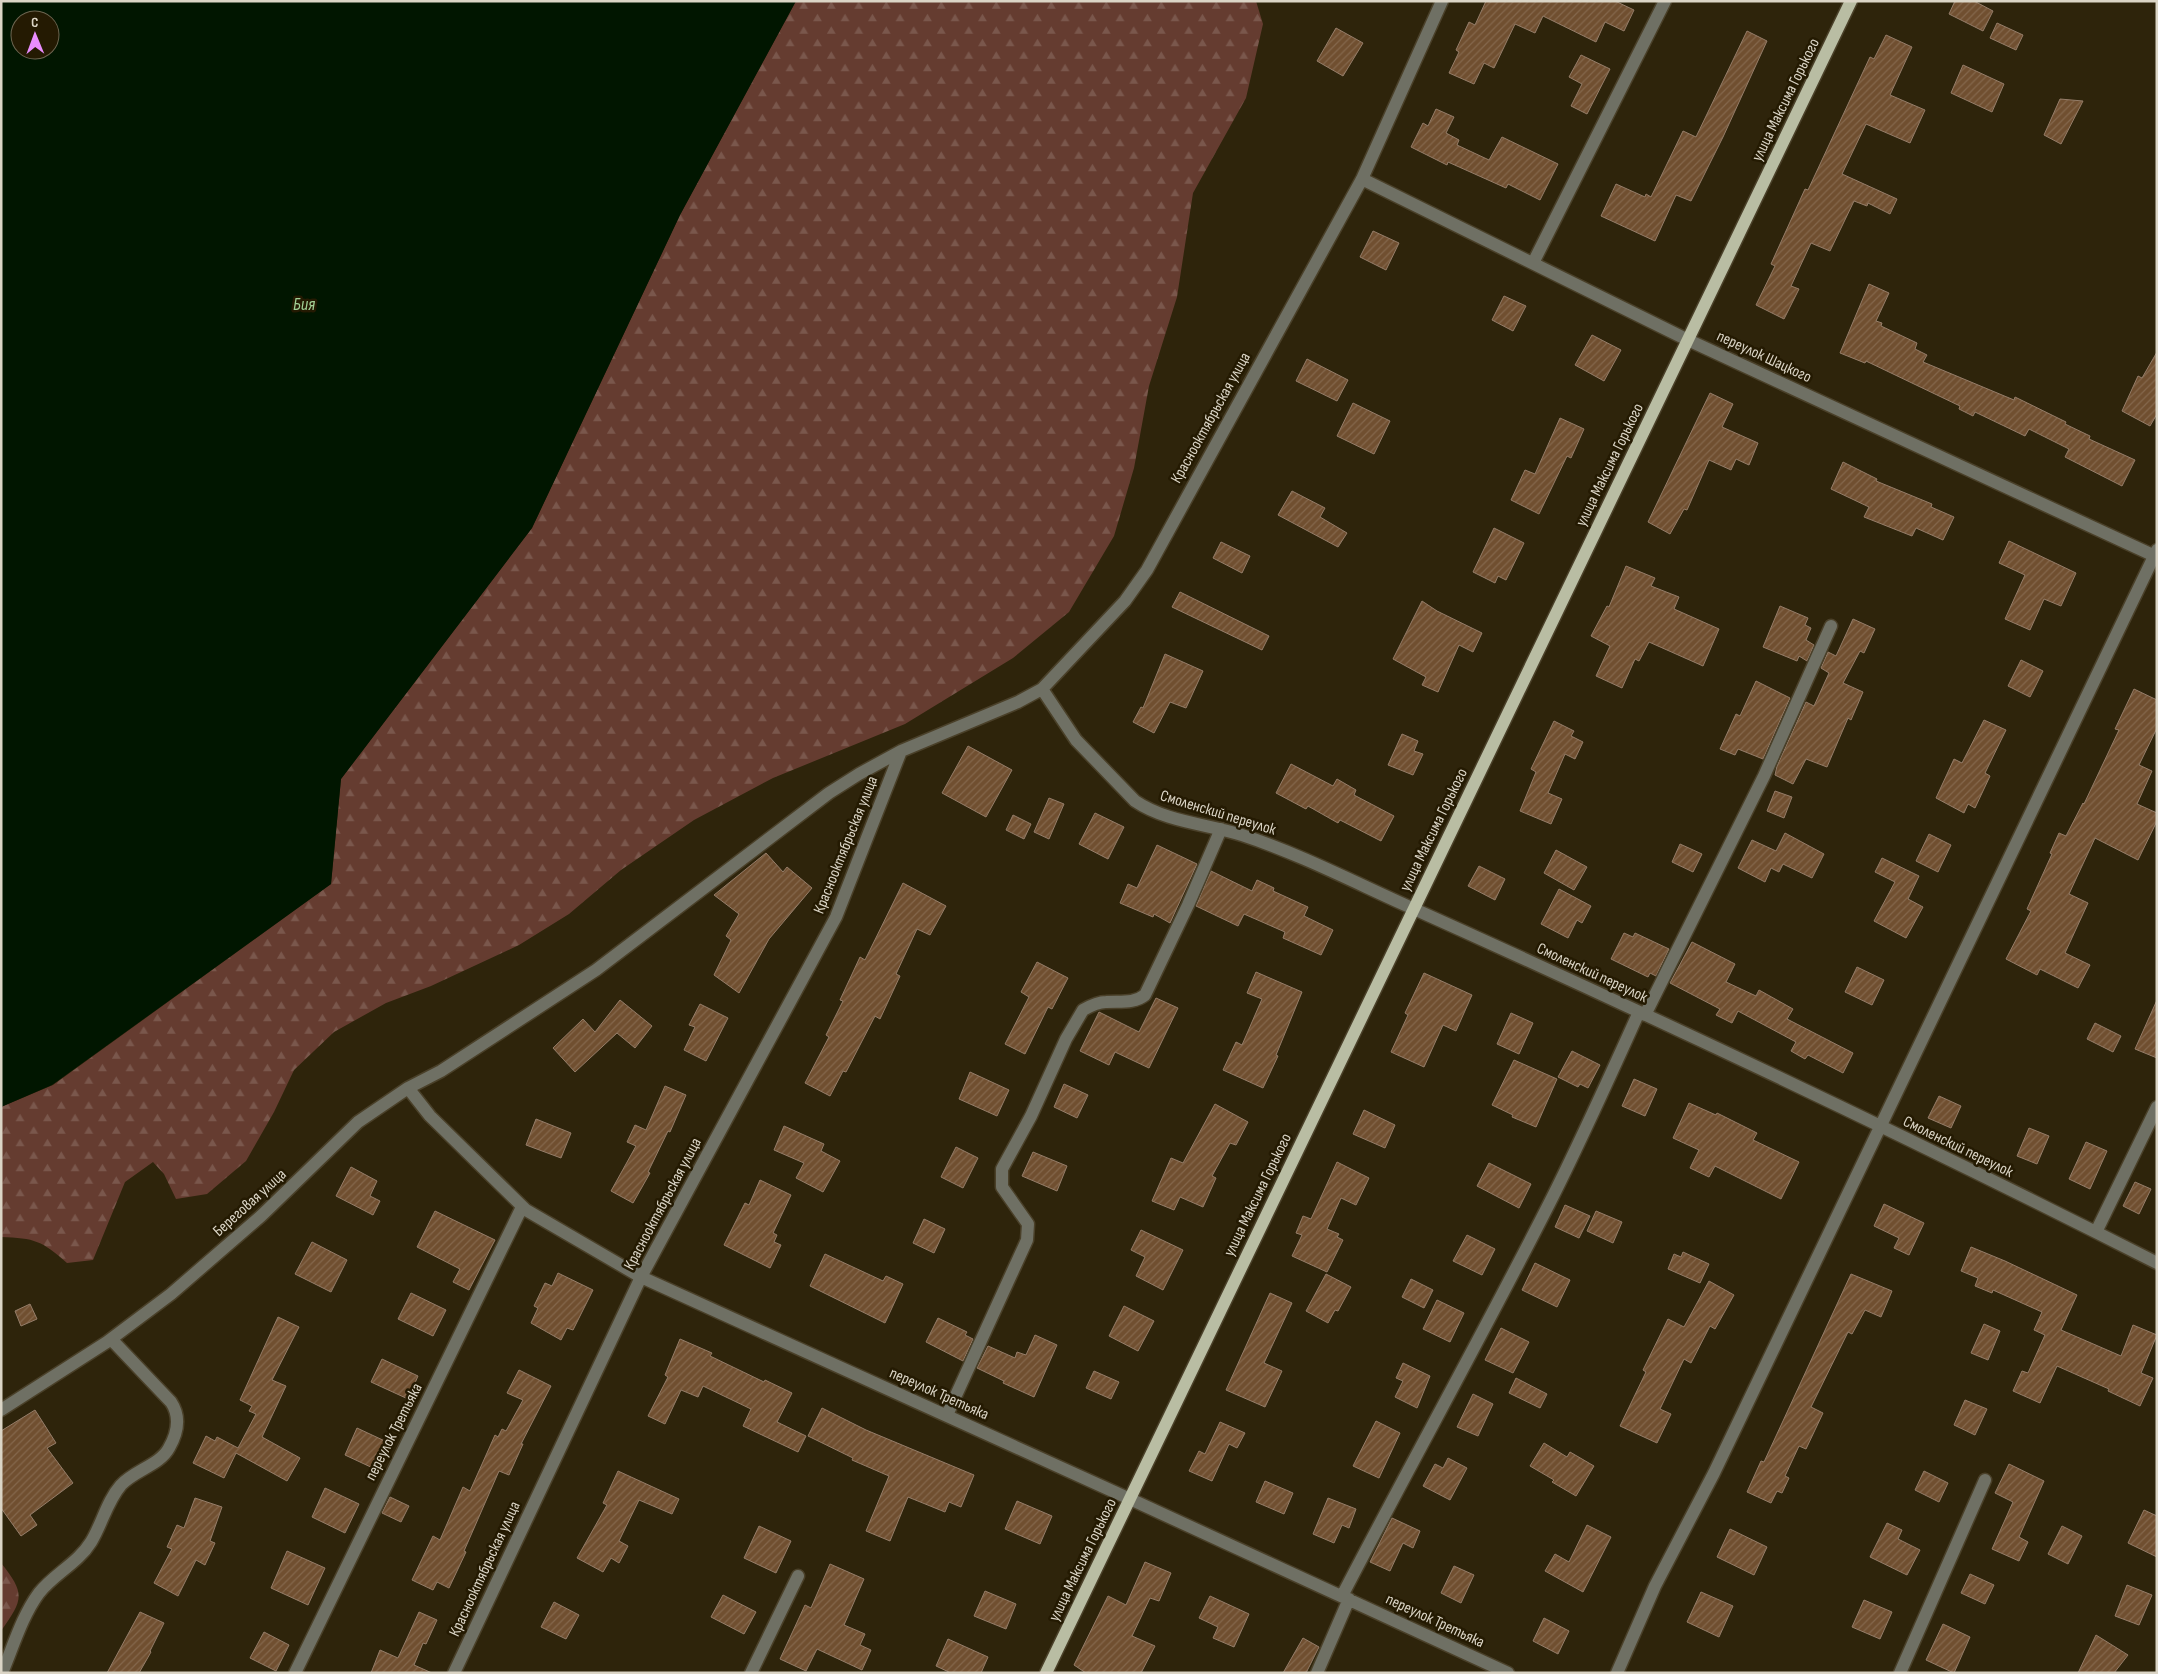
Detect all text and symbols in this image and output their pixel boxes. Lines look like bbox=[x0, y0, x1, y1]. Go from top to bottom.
north arrow bbox=[10, 10, 60, 60]
text: С bbox=[31, 14, 39, 31]
street label: улица Максима Горького bbox=[1748, 35, 1824, 165]
water label: Бия bbox=[293, 294, 315, 315]
street label: переулок Шацкого bbox=[1714, 327, 1814, 387]
street label: Краснооктябрьская улица bbox=[1167, 349, 1255, 487]
street label: улица Максима Горького bbox=[1572, 400, 1648, 530]
street label: улица Максима Горького bbox=[1396, 765, 1472, 895]
street label: Краснооктябрьская улица bbox=[810, 773, 882, 917]
street label: Смоленский переулок bbox=[1158, 786, 1279, 840]
street label: Смоленский переулок bbox=[1534, 939, 1651, 1007]
street label: Смоленский переулок bbox=[1900, 1112, 2017, 1182]
street label: улица Максима Горького bbox=[1220, 1130, 1296, 1260]
street label: Краснооктябрьская улица bbox=[620, 1135, 706, 1273]
street label: Береговая улица bbox=[209, 1165, 291, 1241]
street label: переулок Третьяка bbox=[886, 1364, 992, 1424]
street label: переулок Третьяка bbox=[361, 1380, 427, 1484]
street label: улица Максима Горького bbox=[1045, 1495, 1121, 1625]
street label: Краснооктябрьская улица bbox=[445, 1498, 525, 1640]
street label: переулок Третьяка bbox=[1383, 1590, 1487, 1652]

